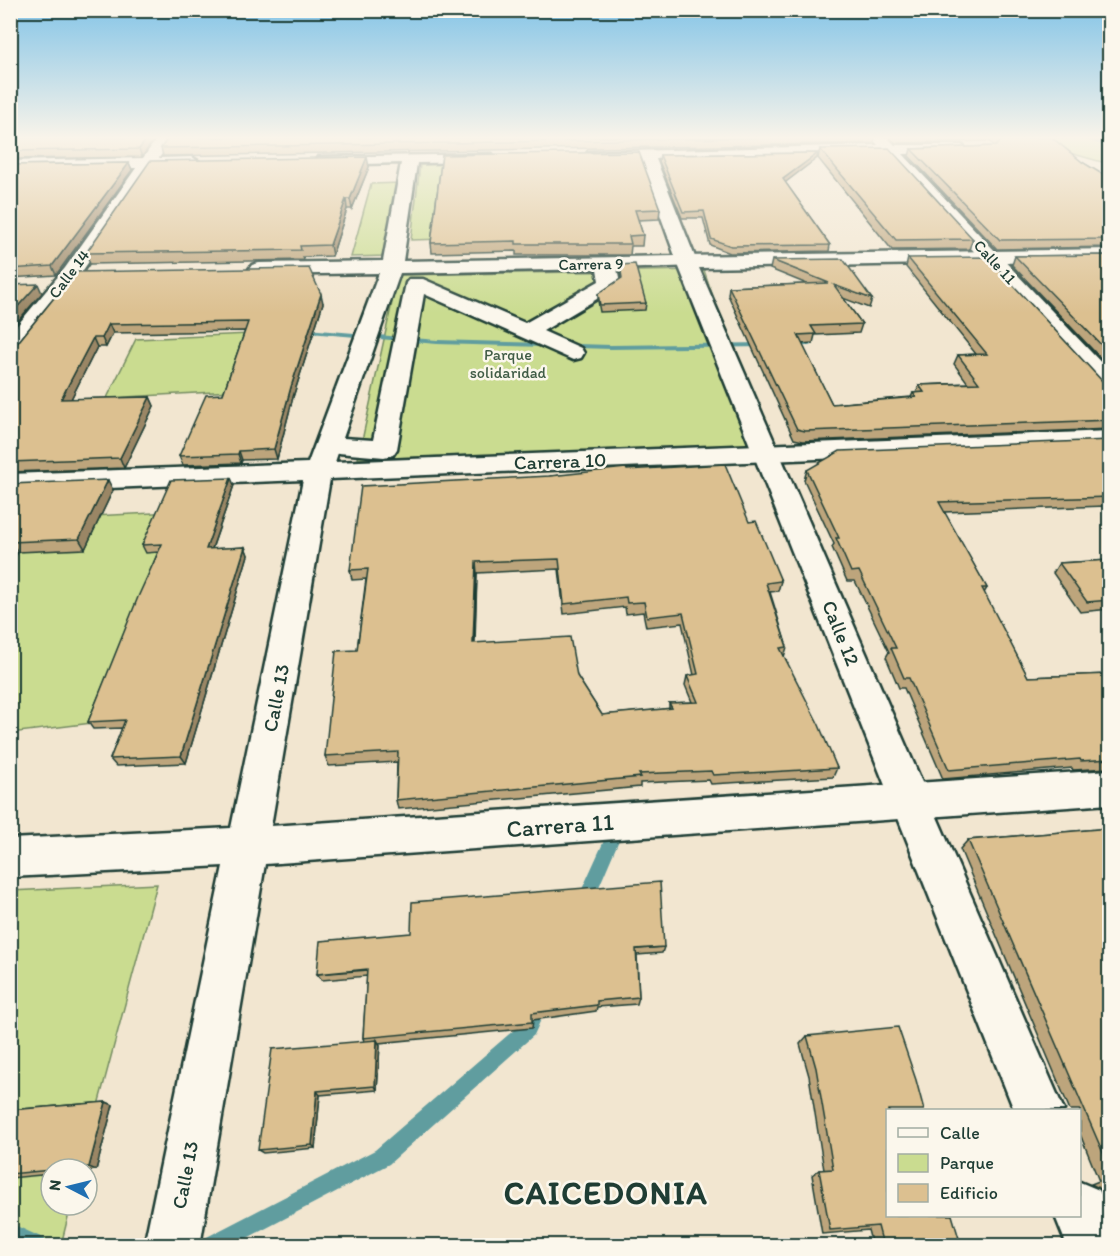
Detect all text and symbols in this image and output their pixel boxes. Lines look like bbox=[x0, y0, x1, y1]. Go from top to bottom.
street label: Calle 11 bbox=[970, 236, 1021, 289]
street label: Calle 14 bbox=[45, 246, 94, 302]
street label: Carrera 9 bbox=[558, 254, 624, 274]
park label: Parque solidaridad bbox=[470, 345, 547, 382]
street label: Carrera 10 bbox=[513, 447, 607, 475]
street label: Calle 12 bbox=[817, 597, 865, 670]
street label: Calle 13 bbox=[258, 662, 294, 734]
street label: Carrera 11 bbox=[505, 807, 615, 843]
legend bbox=[886, 1109, 1081, 1217]
text: Calle bbox=[940, 1122, 980, 1144]
street label: Calle 13 bbox=[167, 1139, 203, 1211]
text: Parque bbox=[940, 1152, 994, 1174]
north arrow bbox=[39, 1157, 99, 1217]
district label: CAICEDONIA bbox=[504, 1174, 708, 1212]
text: N bbox=[45, 1179, 65, 1192]
text: Edificio bbox=[940, 1182, 998, 1204]

